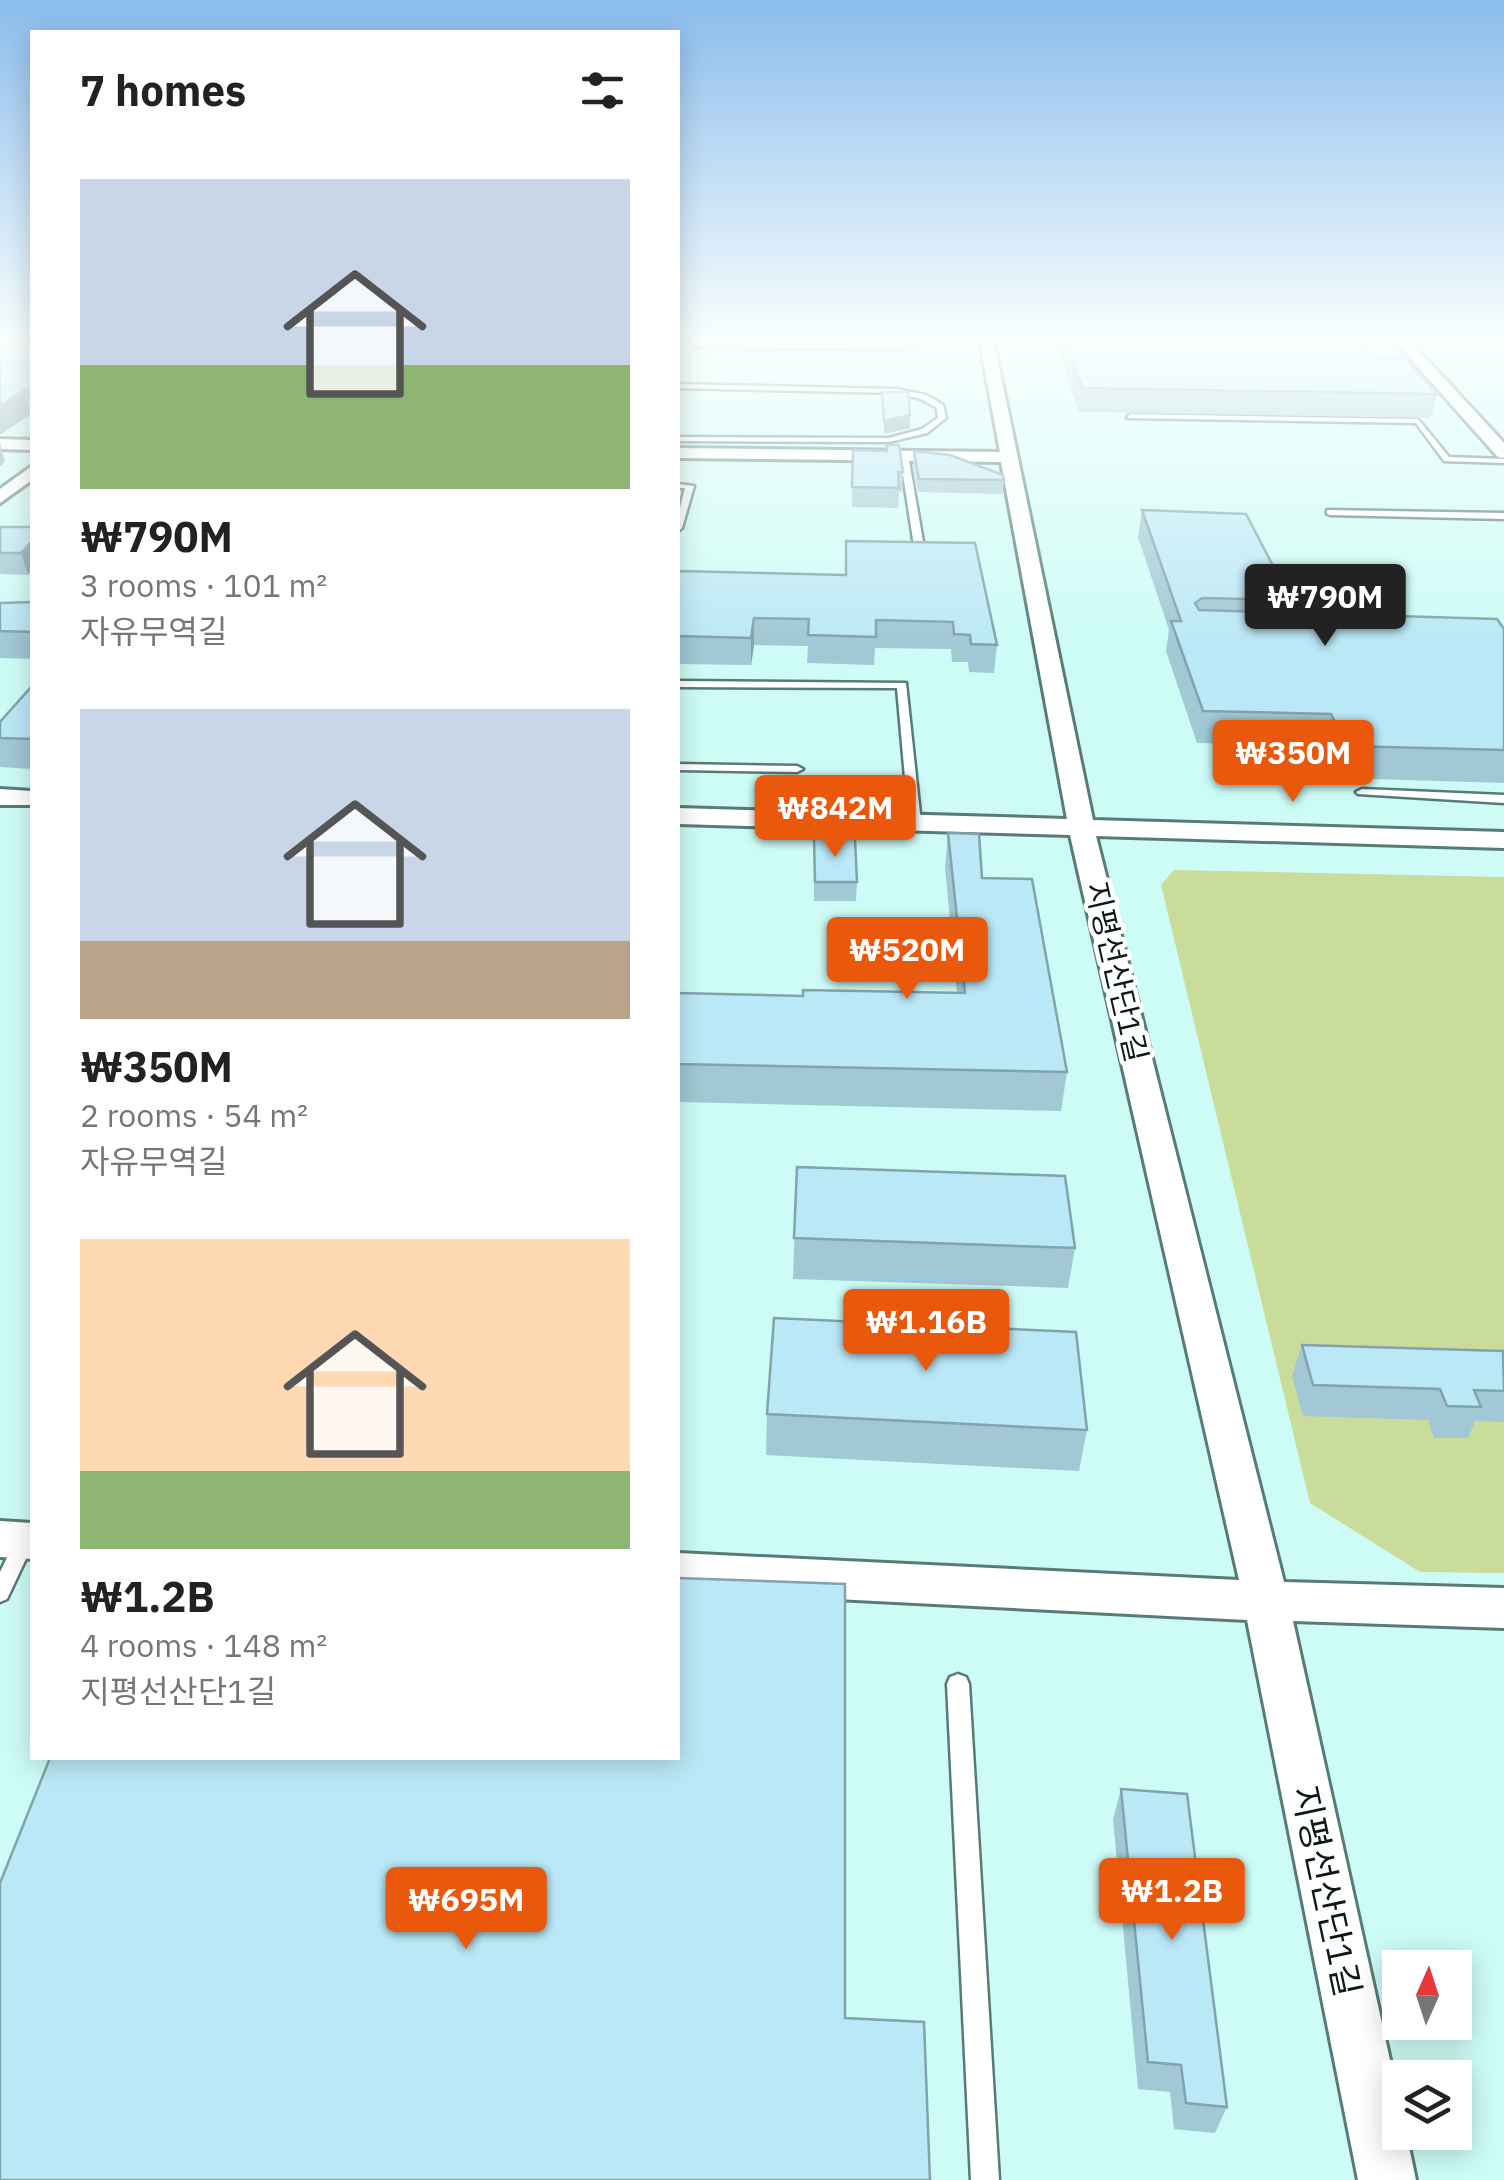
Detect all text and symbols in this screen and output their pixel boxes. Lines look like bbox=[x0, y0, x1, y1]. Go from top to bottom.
text: 7 homes bbox=[80, 63, 246, 118]
icon: filters bbox=[575, 63, 630, 118]
icon: home bbox=[265, 244, 445, 424]
text: ₩790M bbox=[80, 509, 233, 564]
text: 3 rooms · 101 m² bbox=[80, 564, 327, 606]
pin: ₩790M bbox=[1255, 564, 1395, 649]
text: ₩790M bbox=[1267, 575, 1383, 617]
text: 자유무역길 bbox=[80, 610, 227, 652]
pin: ₩350M bbox=[1223, 720, 1363, 805]
text: ₩350M bbox=[1235, 731, 1351, 773]
icon: home bbox=[265, 774, 445, 954]
pin: ₩842M bbox=[765, 775, 905, 860]
text: ₩842M bbox=[777, 786, 893, 828]
street label: 지평선산단1길 bbox=[1078, 878, 1157, 1066]
pin: ₩520M bbox=[837, 917, 977, 1002]
text: ₩520M bbox=[849, 928, 965, 970]
text: ₩350M bbox=[80, 1039, 233, 1094]
text: 2 rooms · 54 m² bbox=[80, 1094, 308, 1136]
text: 자유무역길 bbox=[80, 1140, 227, 1182]
pin: ₩1.16B bbox=[845, 1289, 1007, 1374]
text: ₩1.16B bbox=[865, 1300, 987, 1342]
icon: home bbox=[265, 1304, 445, 1484]
text: ₩1.2B bbox=[80, 1569, 214, 1624]
text: 4 rooms · 148 m² bbox=[80, 1624, 327, 1666]
text: 지평선산단1길 bbox=[80, 1670, 276, 1712]
street label: 지평선산단1길 bbox=[1282, 1781, 1372, 2000]
pin: ₩1.2B bbox=[1102, 1858, 1242, 1943]
pin: ₩695M bbox=[396, 1867, 536, 1952]
text: ₩1.2B bbox=[1121, 1869, 1223, 1911]
text: ₩695M bbox=[408, 1878, 524, 1920]
north arrow bbox=[1382, 1950, 1472, 2040]
map controls bbox=[1382, 1950, 1472, 2150]
button: layers bbox=[1382, 2060, 1472, 2150]

